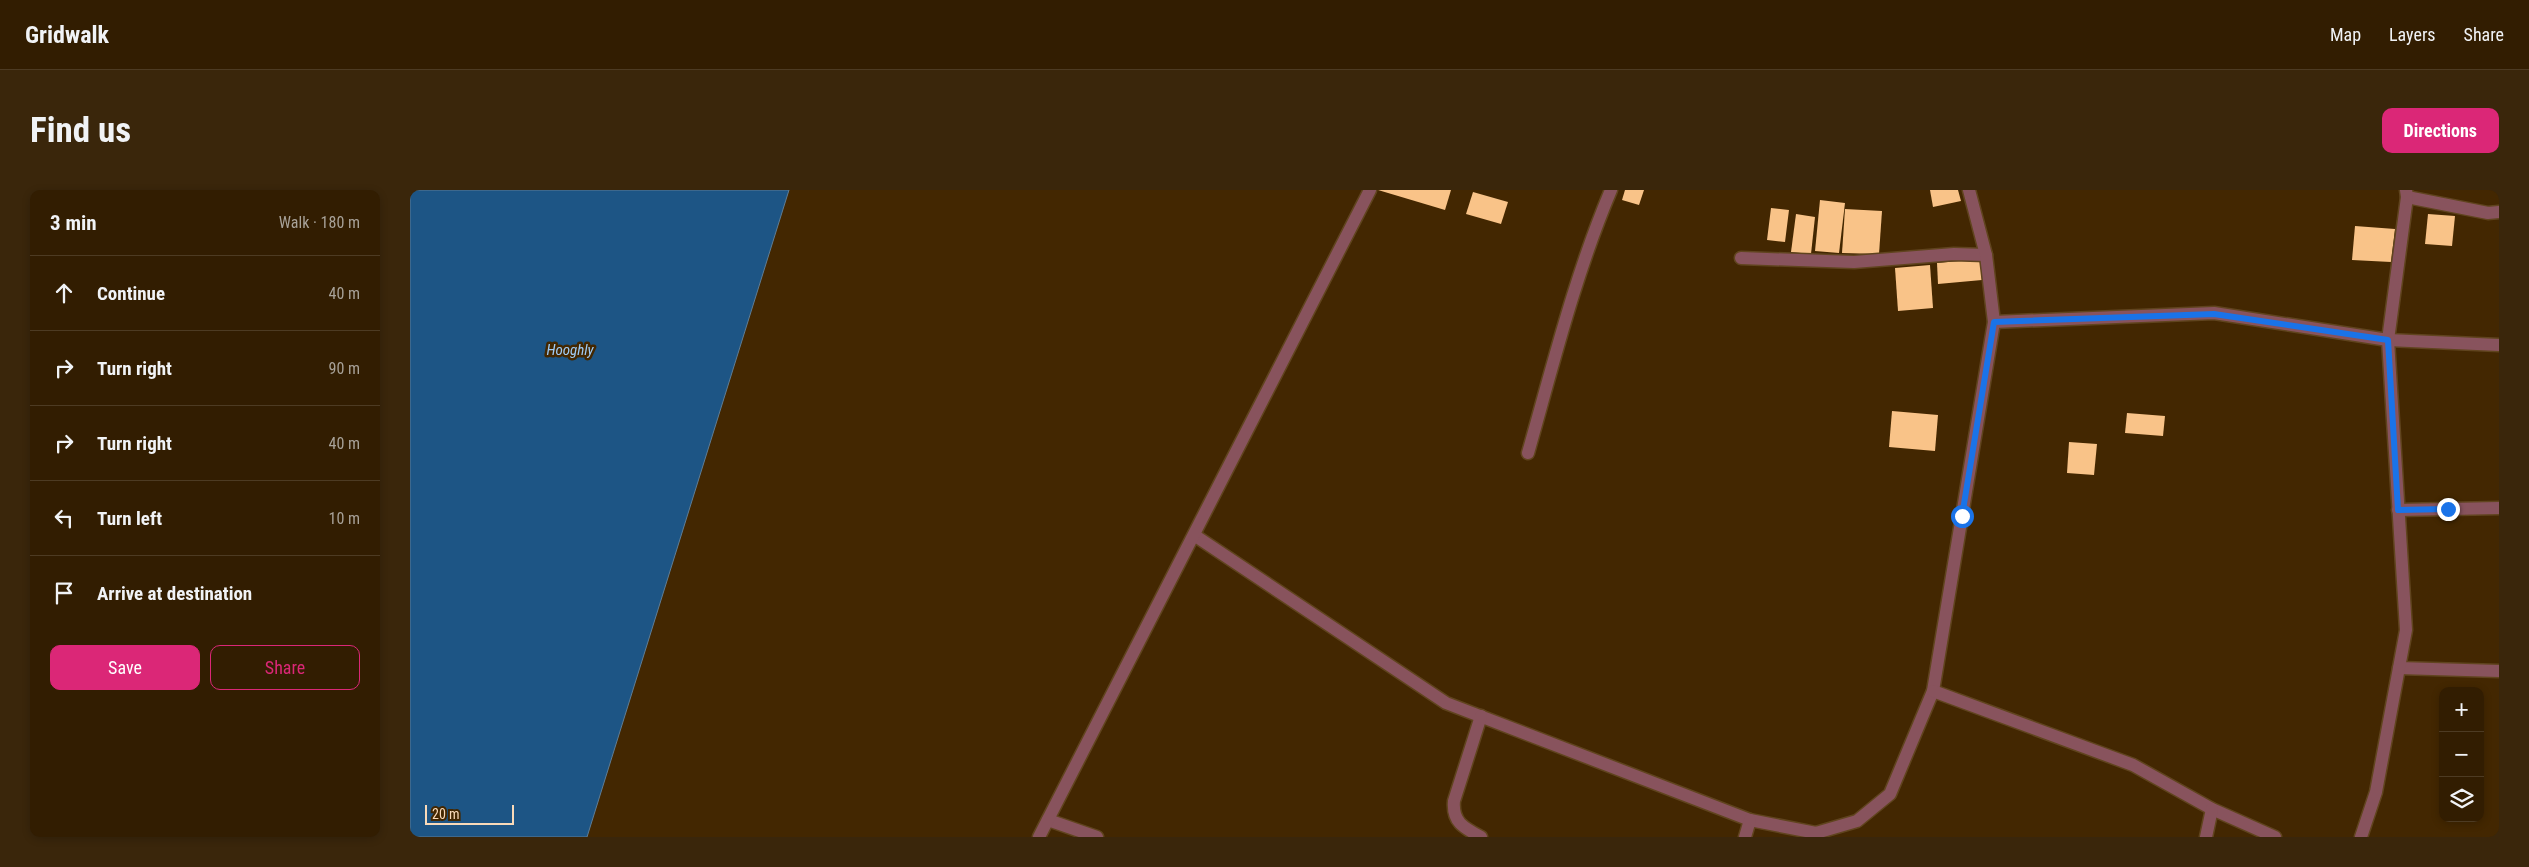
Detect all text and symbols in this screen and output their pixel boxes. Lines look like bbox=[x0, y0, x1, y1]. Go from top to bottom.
text: Gridwalk bbox=[25, 21, 109, 49]
text: Map bbox=[2330, 24, 2361, 45]
text: Layers bbox=[2389, 24, 2436, 45]
text: Share bbox=[2464, 24, 2504, 45]
button: Directions bbox=[2382, 108, 2499, 153]
text: Find us bbox=[30, 110, 131, 151]
text: 3 min bbox=[50, 211, 97, 235]
text: Walk · 180 m bbox=[279, 213, 360, 232]
icon: ahead bbox=[50, 279, 78, 307]
text: Continue bbox=[97, 282, 165, 305]
text: 40 m bbox=[328, 284, 360, 303]
water label: Hooghly bbox=[546, 341, 595, 359]
icon: right bbox=[50, 354, 78, 382]
text: Turn right bbox=[97, 357, 172, 380]
text: 90 m bbox=[328, 359, 360, 378]
icon: right bbox=[50, 429, 78, 457]
text: Turn right bbox=[97, 432, 172, 455]
text: 40 m bbox=[328, 434, 360, 453]
route end bbox=[2437, 498, 2460, 521]
icon: left bbox=[50, 504, 78, 532]
route start bbox=[1951, 505, 1974, 528]
text: Turn left bbox=[97, 507, 162, 530]
text: 10 m bbox=[328, 509, 360, 528]
icon: arrive bbox=[50, 579, 78, 607]
text: Arrive at destination bbox=[97, 582, 252, 605]
button: Save bbox=[50, 645, 200, 690]
button: Share bbox=[210, 645, 360, 690]
map controls bbox=[2439, 687, 2484, 822]
button: + bbox=[2439, 687, 2484, 732]
button: − bbox=[2439, 732, 2484, 777]
button: layers bbox=[2439, 777, 2484, 822]
scale bar bbox=[425, 802, 514, 825]
text: 20 m bbox=[432, 806, 460, 822]

